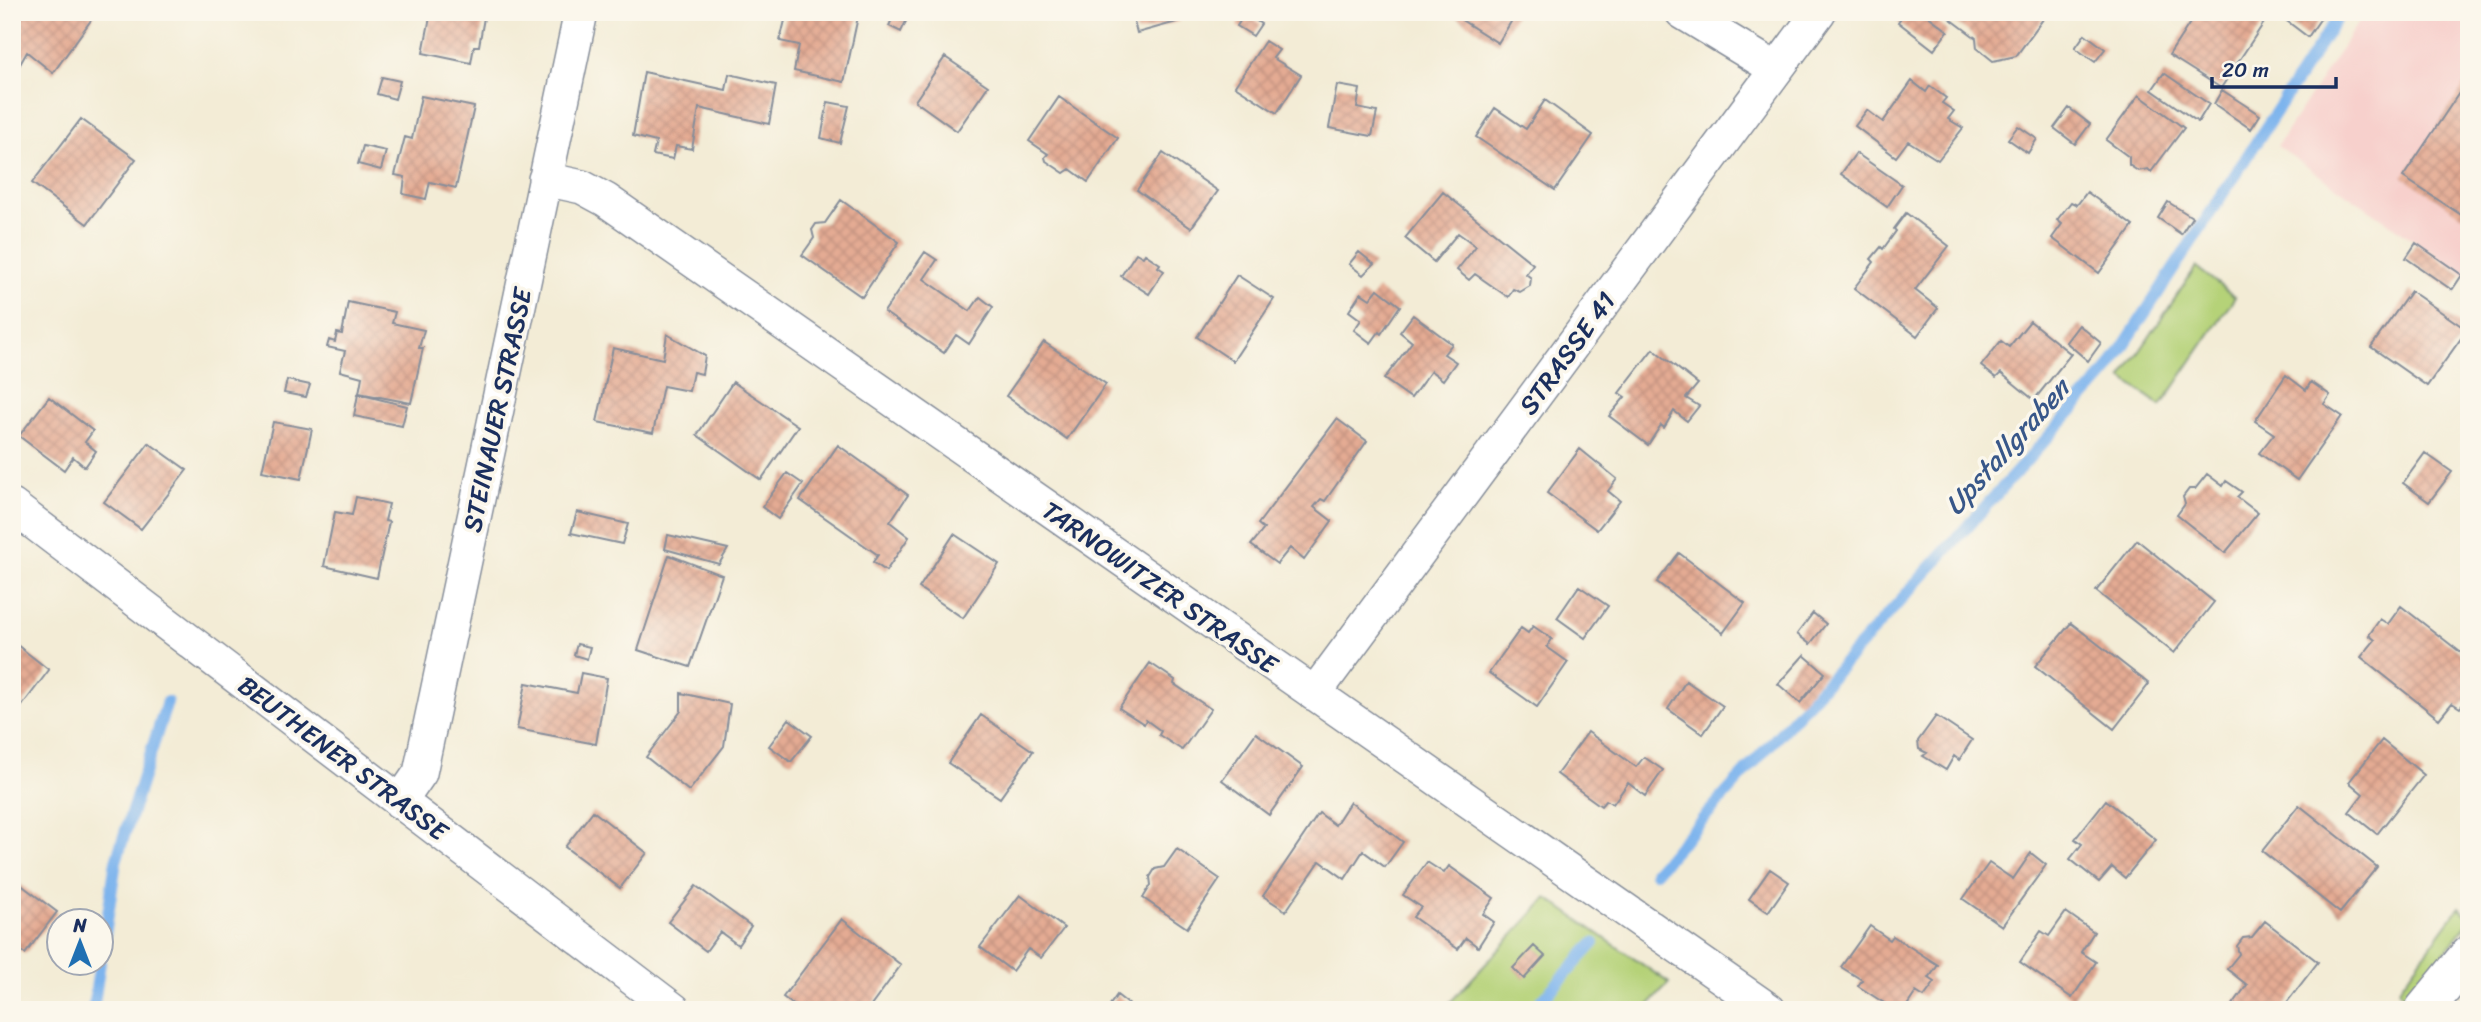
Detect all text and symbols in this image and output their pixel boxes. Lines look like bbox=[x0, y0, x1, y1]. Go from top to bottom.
scale bar bbox=[2212, 46, 2336, 90]
text: 20 m bbox=[2222, 51, 2269, 89]
street label: STRASSE 41 bbox=[1506, 281, 1628, 425]
street label: STEINAUER STRASSE bbox=[449, 282, 546, 536]
water label: Upstallgraben bbox=[1932, 365, 2084, 527]
street label: TARNOWITZER STRASSE bbox=[1032, 488, 1289, 687]
street label: BEUTHENER STRASSE bbox=[228, 663, 459, 854]
north arrow bbox=[46, 906, 116, 976]
text: N bbox=[72, 909, 87, 942]

